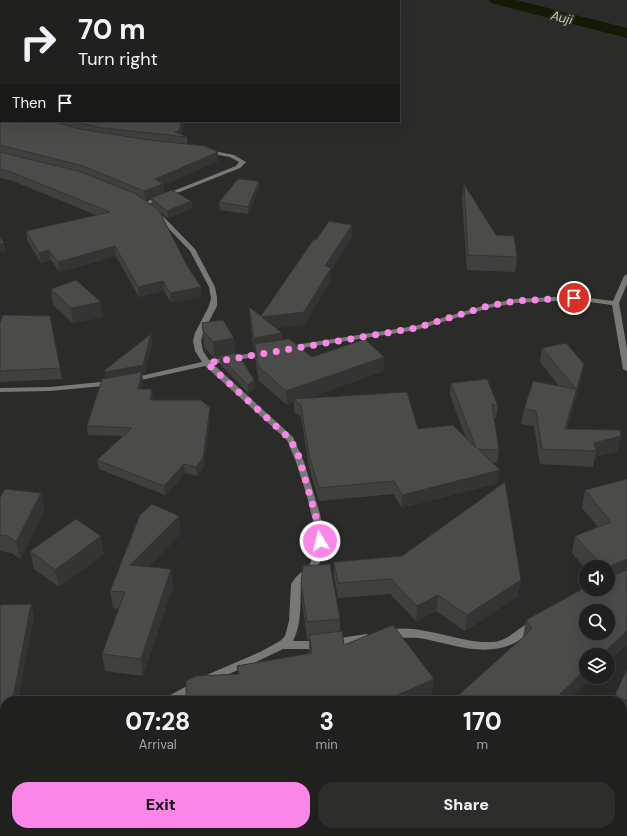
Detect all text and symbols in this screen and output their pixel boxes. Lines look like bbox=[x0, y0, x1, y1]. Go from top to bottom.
water label: Auji bbox=[548, 6, 576, 29]
text: 70 m bbox=[78, 11, 146, 48]
icon: right bbox=[12, 16, 64, 68]
text: Turn right bbox=[78, 47, 158, 71]
icon: arrive bbox=[54, 92, 76, 114]
text: Then bbox=[12, 93, 46, 113]
pin bbox=[557, 281, 591, 315]
icon: arrive bbox=[563, 287, 585, 309]
position arrow bbox=[299, 520, 341, 562]
map controls bbox=[579, 560, 615, 684]
button: sound bbox=[579, 560, 615, 596]
button: search bbox=[579, 604, 615, 640]
button: layers bbox=[579, 648, 615, 684]
text: 07:28 bbox=[125, 706, 190, 737]
text: 3 bbox=[319, 706, 334, 737]
text: 170 bbox=[463, 706, 502, 737]
text: Arrival bbox=[139, 736, 177, 753]
text: min bbox=[316, 736, 338, 753]
text: m bbox=[477, 736, 488, 753]
button: Exit bbox=[12, 782, 310, 828]
button: Share bbox=[318, 782, 615, 828]

